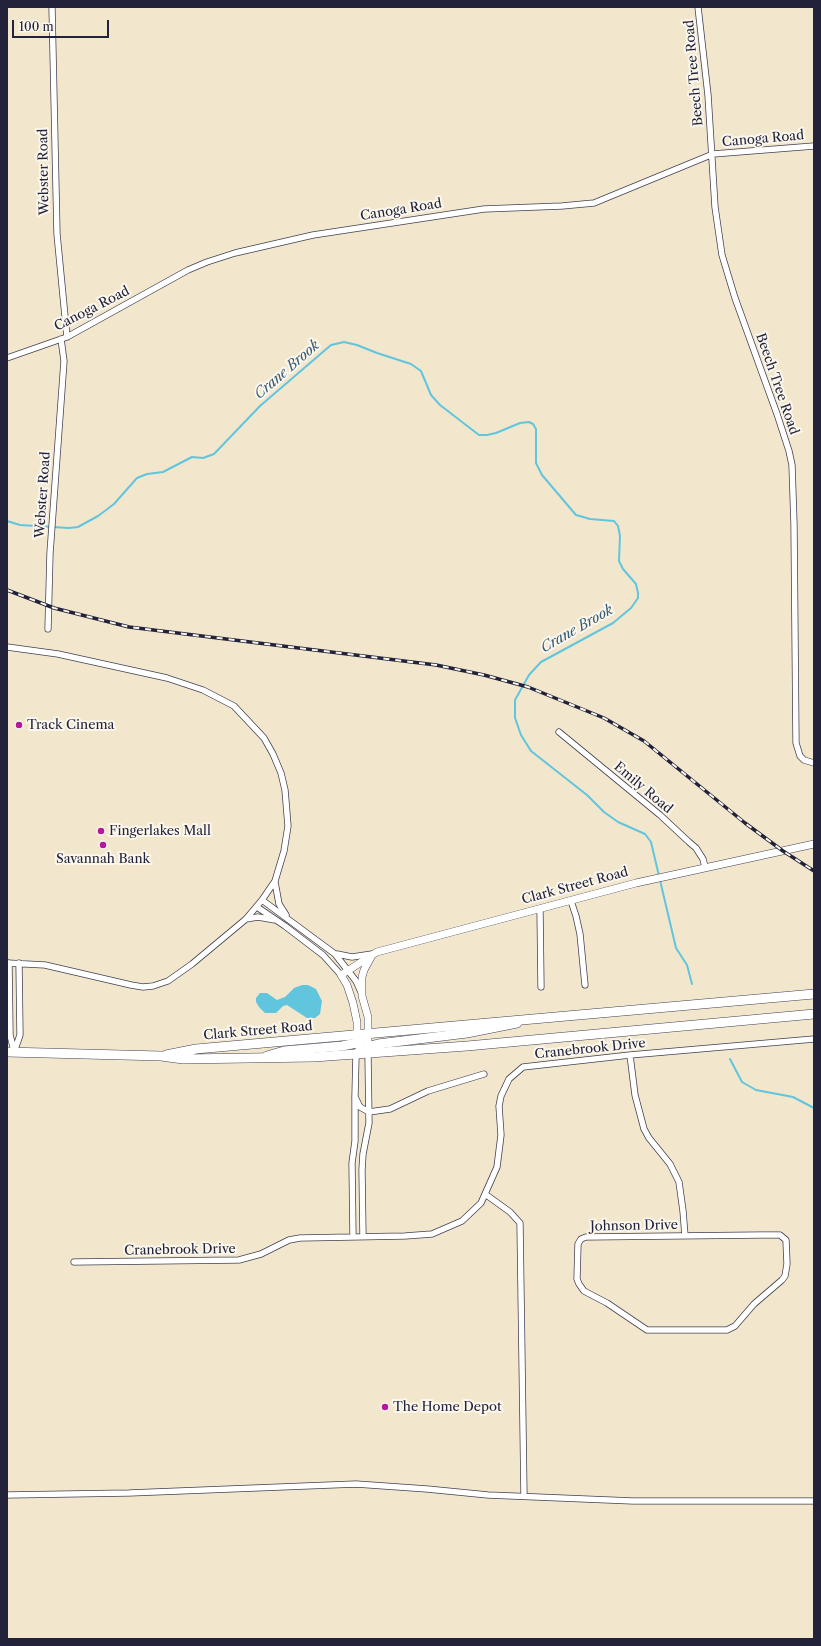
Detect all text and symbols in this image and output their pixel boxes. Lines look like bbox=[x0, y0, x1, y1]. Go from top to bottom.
scale bar bbox=[14, 12, 111, 38]
text: 100 m bbox=[19, 19, 54, 34]
street label: Beech Tree Road bbox=[682, 19, 706, 127]
street label: Webster Road bbox=[35, 128, 53, 216]
street label: Canoga Road bbox=[721, 128, 805, 150]
street label: Canoga Road bbox=[359, 196, 443, 224]
street label: Canoga Road bbox=[52, 283, 132, 335]
street label: Beech Tree Road bbox=[752, 331, 802, 437]
water label: Crane Brook bbox=[251, 337, 323, 403]
street label: Webster Road bbox=[32, 451, 54, 539]
water label: Crane Brook bbox=[538, 602, 616, 656]
place label: Track Cinema bbox=[27, 717, 114, 733]
marker: Track Cinema bbox=[14, 720, 24, 730]
street label: Emily Road bbox=[611, 759, 675, 817]
place label: Fingerlakes Mall bbox=[109, 823, 211, 839]
marker: Fingerlakes Mall bbox=[96, 826, 106, 836]
marker: Savannah Bank bbox=[98, 840, 108, 850]
place label: Savannah Bank bbox=[56, 851, 150, 867]
street label: Clark Street Road bbox=[520, 864, 630, 908]
street label: Clark Street Road bbox=[203, 1018, 313, 1044]
street label: Cranebrook Drive bbox=[534, 1035, 646, 1063]
street label: Johnson Drive bbox=[590, 1217, 678, 1235]
street label: Cranebrook Drive bbox=[124, 1241, 236, 1259]
place label: The Home Depot bbox=[393, 1399, 502, 1415]
marker: The Home Depot bbox=[380, 1402, 390, 1412]

